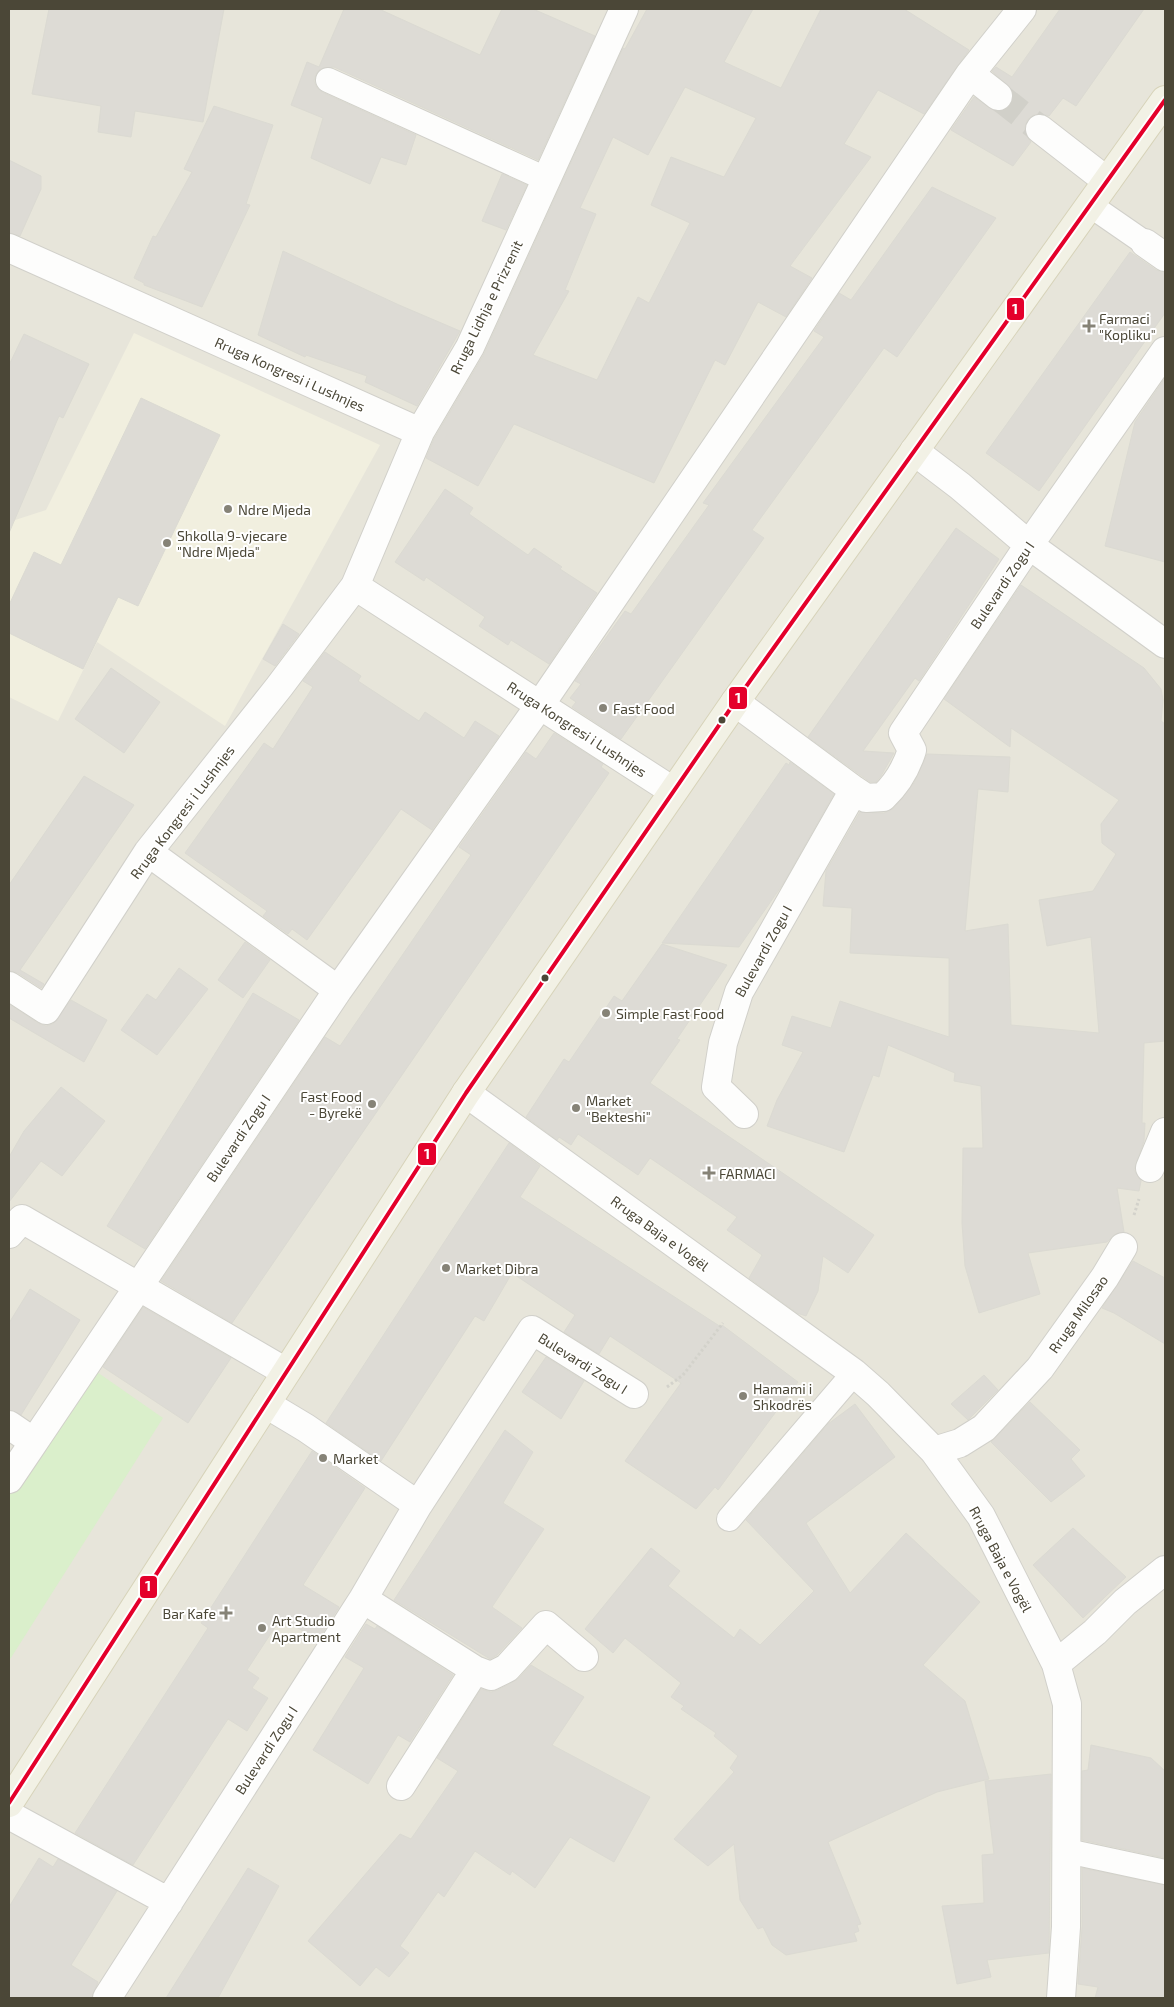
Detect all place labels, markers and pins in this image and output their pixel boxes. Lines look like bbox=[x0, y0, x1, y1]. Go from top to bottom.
place label: Farmaci "Kopliku" bbox=[1099, 310, 1156, 343]
marker: Farmaci "Kopliku" bbox=[1083, 320, 1095, 332]
place label: Ndre Mjeda bbox=[238, 501, 311, 518]
marker: Ndre Mjeda bbox=[222, 503, 234, 515]
place label: Shkolla 9-vjecare "Ndre Mjeda" bbox=[177, 527, 287, 560]
marker: Shkolla 9-vjecare "Ndre Mjeda" bbox=[161, 537, 173, 549]
place label: Fast Food bbox=[613, 700, 675, 717]
marker: Fast Food bbox=[597, 702, 609, 714]
unlabelled marker bbox=[717, 715, 727, 725]
unlabelled marker bbox=[540, 973, 550, 983]
place label: Simple Fast Food bbox=[616, 1005, 724, 1022]
marker: Simple Fast Food bbox=[600, 1007, 612, 1019]
place label: Fast Food - Byrekë bbox=[300, 1088, 362, 1121]
place label: Market "Bekteshi" bbox=[586, 1092, 651, 1125]
marker: Fast Food - Byrekë bbox=[366, 1098, 378, 1110]
marker: Market "Bekteshi" bbox=[570, 1102, 582, 1114]
place label: FARMACI bbox=[719, 1165, 776, 1182]
marker: FARMACI bbox=[703, 1167, 715, 1179]
place label: Market Dibra bbox=[456, 1260, 539, 1277]
marker: Market Dibra bbox=[440, 1262, 452, 1274]
place label: Hamami i Shkodrës bbox=[753, 1380, 812, 1413]
marker: Hamami i Shkodrës bbox=[737, 1390, 749, 1402]
place label: Market bbox=[333, 1450, 378, 1467]
marker: Market bbox=[317, 1452, 329, 1464]
place label: Bar Kafe bbox=[163, 1605, 216, 1622]
marker: Bar Kafe bbox=[220, 1607, 232, 1619]
place label: Art Studio Apartment bbox=[272, 1612, 341, 1645]
marker: Art Studio Apartment bbox=[256, 1622, 268, 1634]

